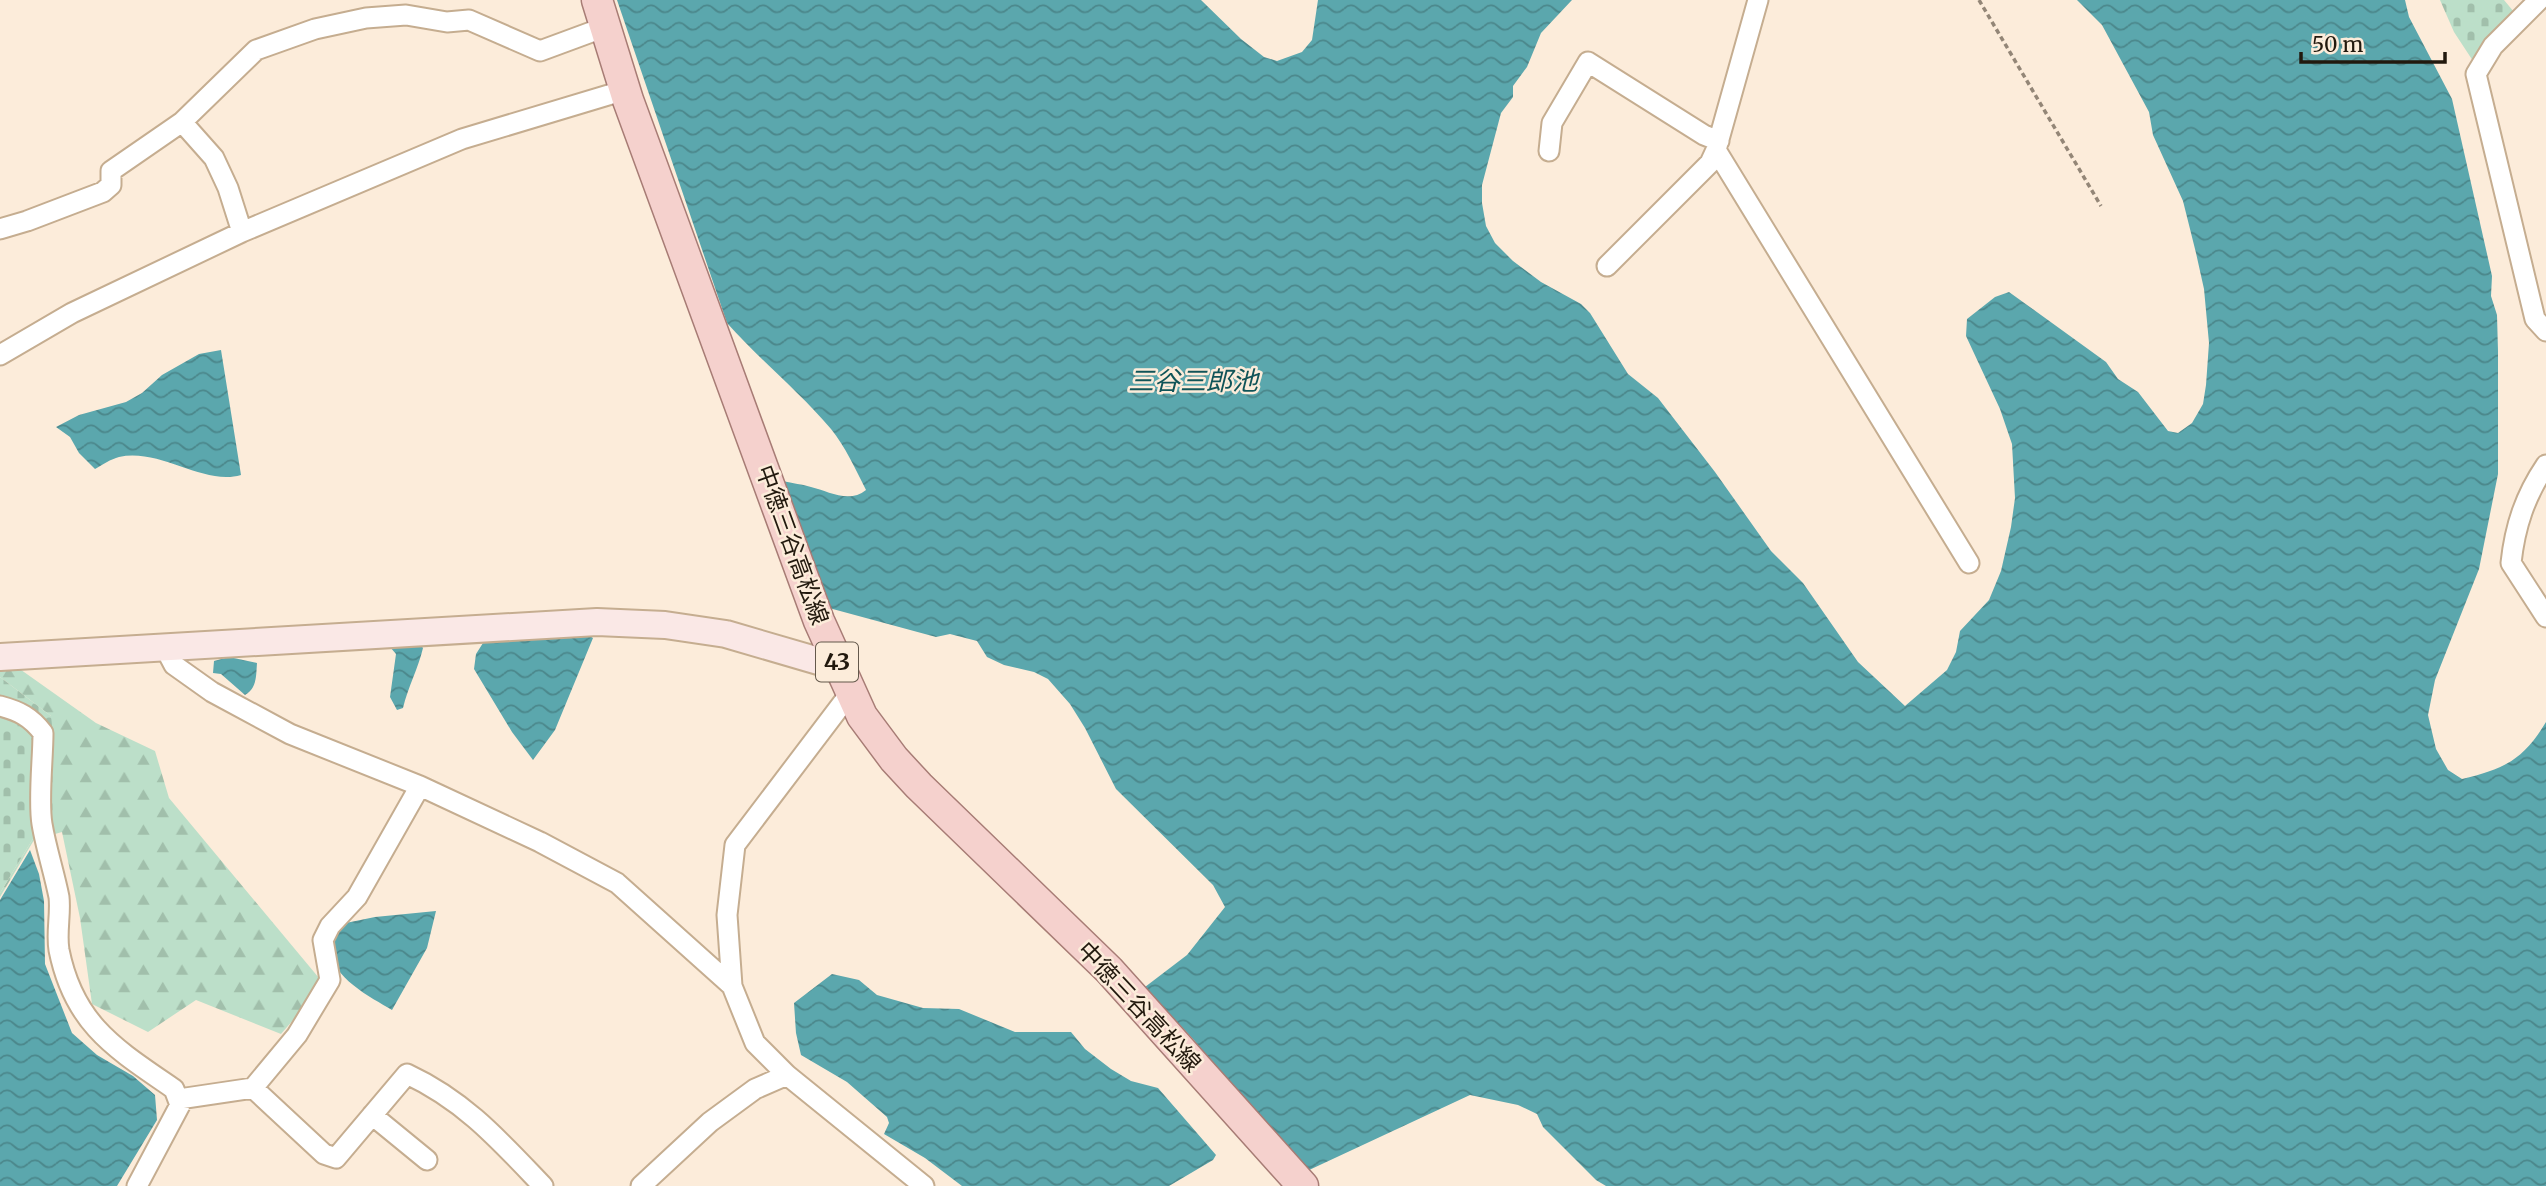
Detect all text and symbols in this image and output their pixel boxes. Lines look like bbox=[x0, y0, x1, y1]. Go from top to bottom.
scale bar bbox=[2301, 21, 2444, 65]
text: 50 m bbox=[2312, 31, 2363, 58]
water label: 三谷三郎池 bbox=[1128, 364, 1261, 397]
street label: 中徳三谷高松線 bbox=[749, 461, 836, 629]
road number: 43 bbox=[816, 642, 858, 682]
street label: 中徳三谷高松線 bbox=[1071, 935, 1208, 1079]

